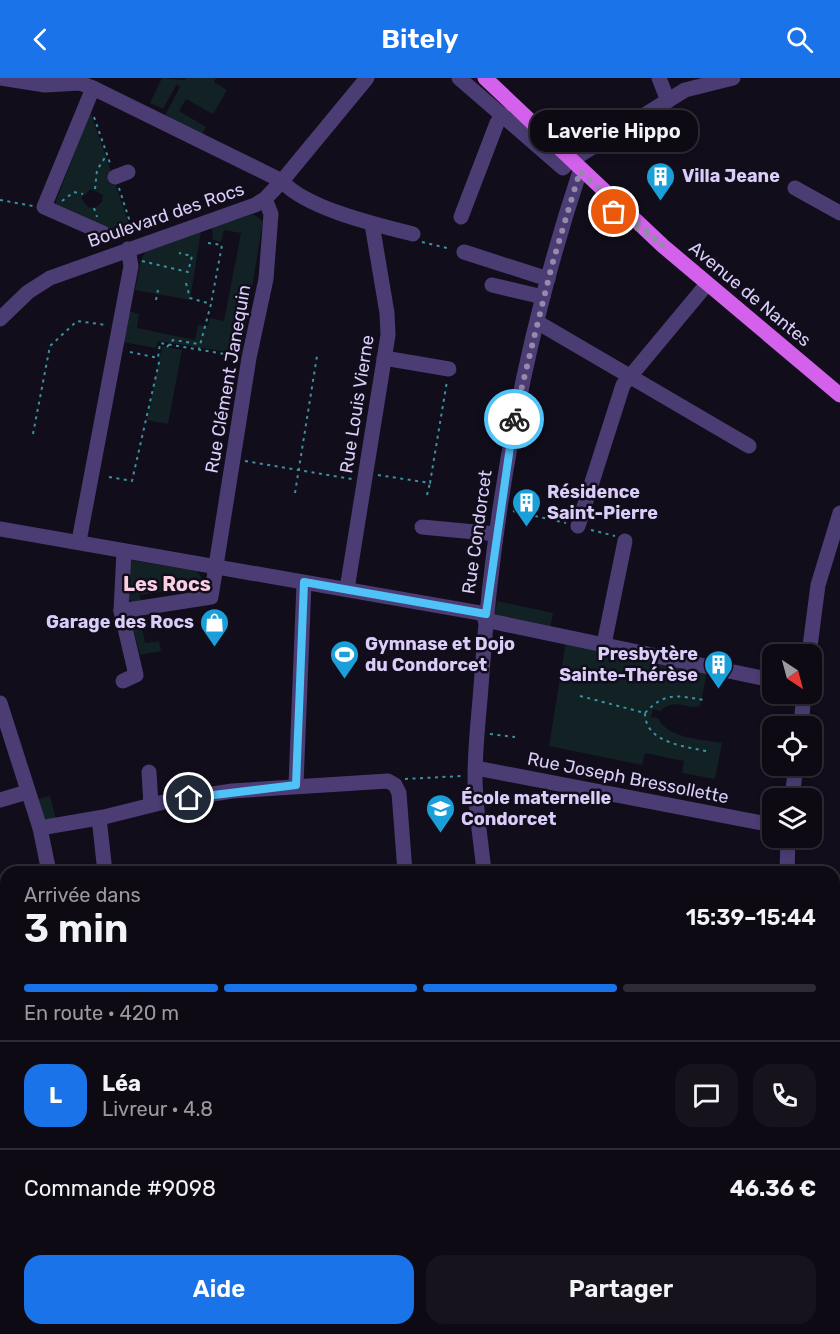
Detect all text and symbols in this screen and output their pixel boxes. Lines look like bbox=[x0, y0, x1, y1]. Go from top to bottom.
icon: back bbox=[24, 23, 57, 56]
text: Bitely bbox=[381, 23, 459, 55]
icon: search bbox=[783, 23, 816, 56]
callout: Laverie Hippo bbox=[530, 110, 698, 152]
text: Laverie Hippo bbox=[547, 119, 681, 143]
building icon: Villa Jeane bbox=[645, 160, 677, 202]
place label: Villa Jeane bbox=[682, 165, 780, 187]
street label: Boulevard des Rocs bbox=[85, 178, 247, 252]
pin bbox=[588, 186, 639, 237]
icon: bag bbox=[597, 195, 630, 228]
street label: Avenue de Nantes bbox=[685, 237, 815, 351]
street label: Rue Clément Janequin bbox=[201, 283, 255, 475]
street label: Rue Louis Vierne bbox=[335, 333, 379, 475]
courier bbox=[484, 389, 544, 449]
icon: bike bbox=[498, 403, 531, 436]
street label: Rue Condorcet bbox=[457, 469, 497, 595]
place label: Résidence Saint-Pierre bbox=[547, 481, 658, 524]
building icon: Résidence Saint-Pierre bbox=[510, 486, 542, 528]
district label: Les Rocs bbox=[123, 572, 211, 596]
shop icon: Garage des Rocs bbox=[199, 606, 231, 648]
place label: Garage des Rocs bbox=[46, 611, 194, 633]
place label: Gymnase et Dojo du Condorcet bbox=[365, 633, 515, 676]
sports icon: Gymnase et Dojo du Condorcet bbox=[328, 638, 360, 680]
place label: Presbytère Sainte-Thérèse bbox=[559, 643, 698, 686]
north arrow bbox=[762, 644, 822, 704]
map controls bbox=[762, 644, 822, 848]
building icon: Presbytère Sainte-Thérèse bbox=[703, 648, 735, 690]
button: locate bbox=[762, 716, 822, 776]
street label: Rue Joseph Bressollette bbox=[525, 748, 731, 808]
pin bbox=[163, 772, 214, 823]
icon: home bbox=[172, 781, 205, 814]
place label: École maternelle Condorcet bbox=[461, 787, 612, 830]
button: layers bbox=[762, 788, 822, 848]
school or university icon: École maternelle Condorcet bbox=[424, 792, 456, 834]
text: Arrivée dans bbox=[24, 883, 141, 907]
text: 15:39–15:44 bbox=[686, 904, 816, 931]
text: 3 min bbox=[24, 906, 129, 952]
text: En route · 420 m bbox=[24, 1001, 179, 1025]
button: chat bbox=[675, 1064, 738, 1127]
button: phone bbox=[753, 1064, 816, 1127]
text: Léa bbox=[102, 1070, 141, 1097]
text: L bbox=[49, 1082, 62, 1109]
text: Livreur · 4.8 bbox=[102, 1097, 213, 1121]
text: Commande #9098 bbox=[24, 1175, 216, 1202]
text: 46.36 € bbox=[730, 1175, 816, 1202]
button: Aide bbox=[24, 1255, 414, 1324]
button: Partager bbox=[426, 1255, 816, 1324]

